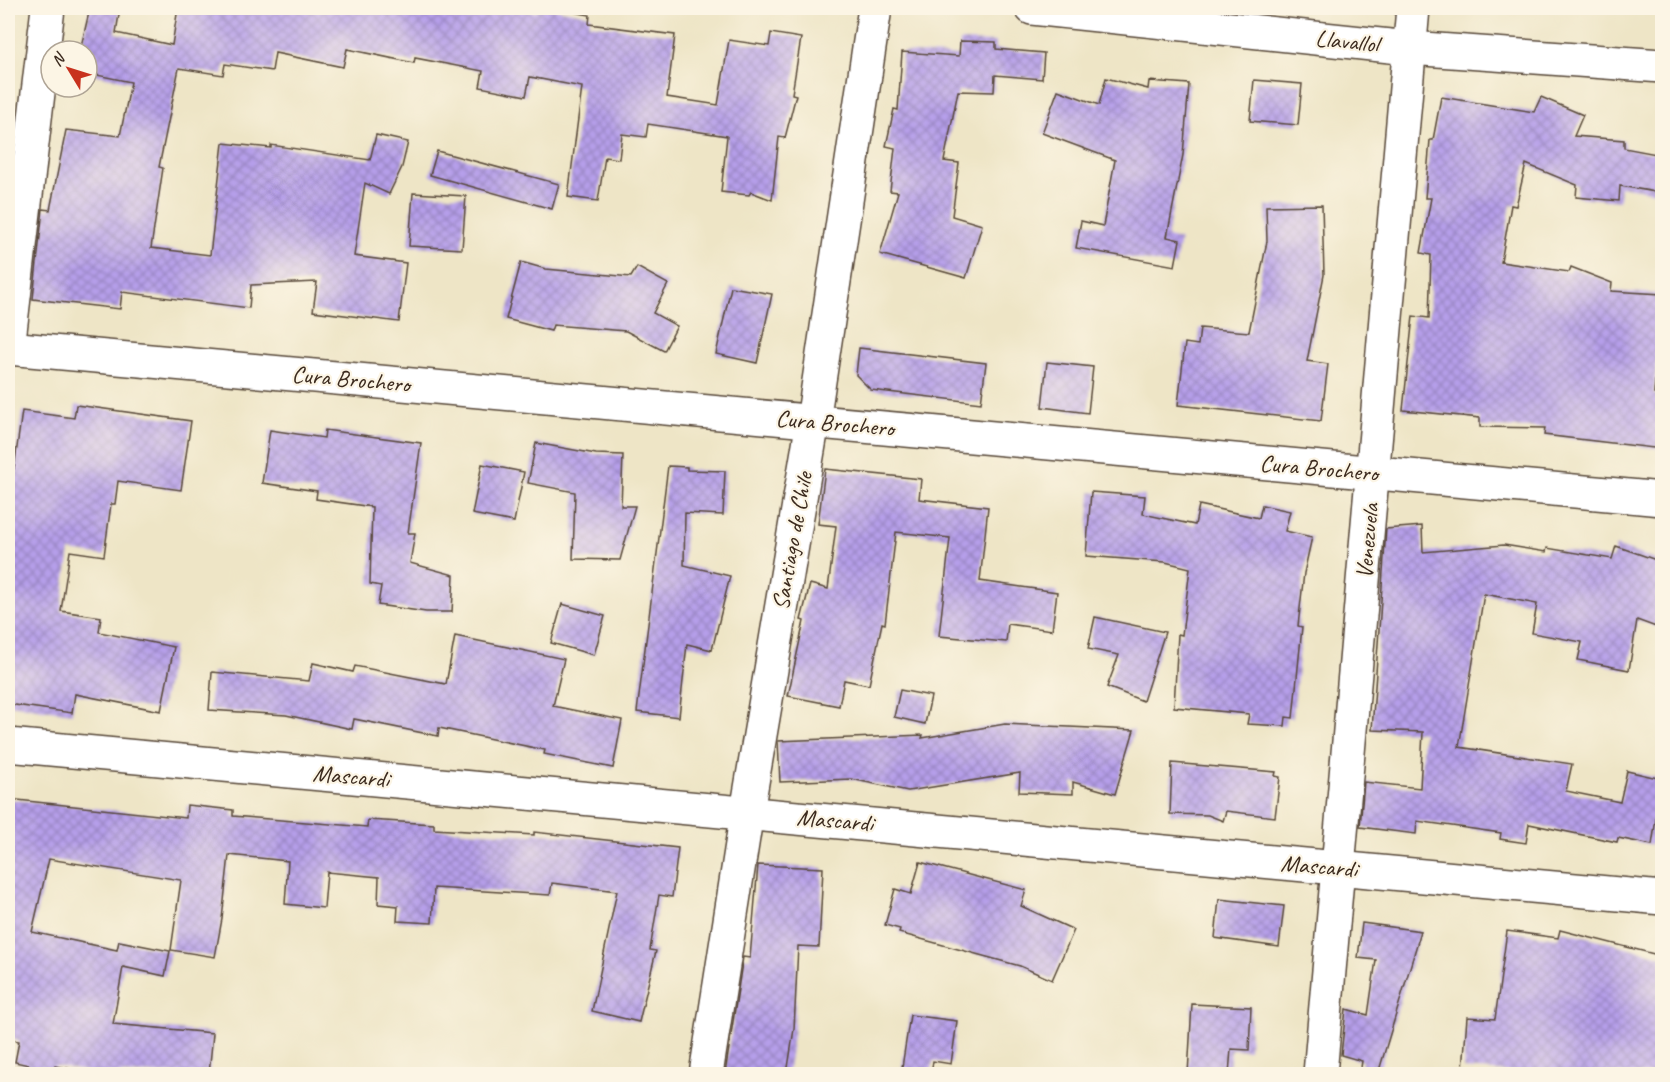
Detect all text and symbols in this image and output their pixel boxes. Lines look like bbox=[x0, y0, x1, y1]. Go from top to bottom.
street label: Llavallol bbox=[1314, 23, 1384, 60]
north arrow bbox=[39, 39, 99, 99]
text: N bbox=[47, 48, 71, 70]
street label: Cura Brochero bbox=[291, 359, 414, 399]
street label: Cura Brochero bbox=[775, 403, 898, 443]
street label: Cura Brochero bbox=[1259, 448, 1382, 488]
street label: Santiago de Chile bbox=[765, 468, 819, 612]
street label: Venezuela bbox=[1349, 501, 1385, 580]
street label: Mascardi bbox=[312, 758, 394, 795]
street label: Mascardi bbox=[796, 802, 878, 839]
street label: Mascardi bbox=[1280, 848, 1362, 885]

